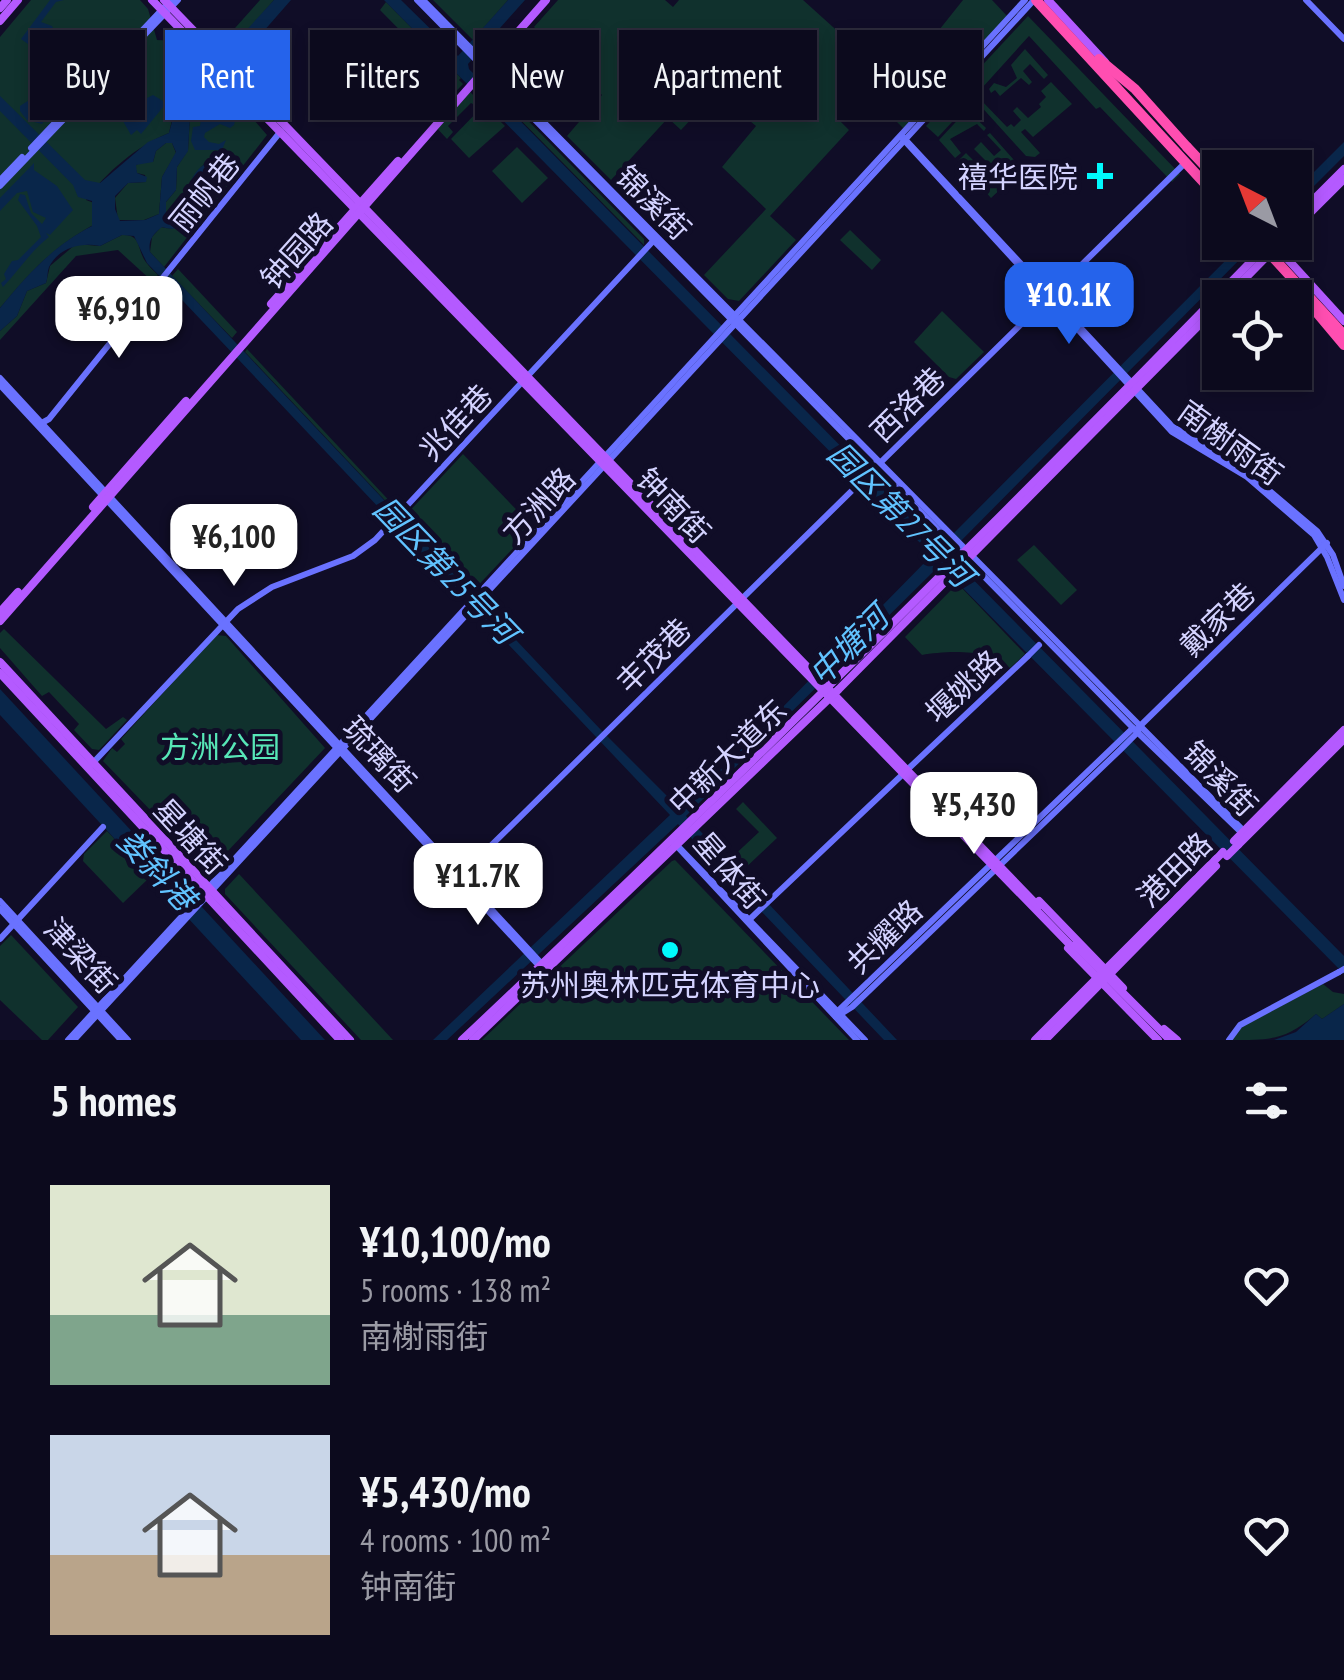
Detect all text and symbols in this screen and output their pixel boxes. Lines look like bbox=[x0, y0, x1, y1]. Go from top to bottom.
chip: Buy bbox=[30, 30, 145, 120]
chip: Rent bbox=[165, 30, 290, 120]
chip: Filters bbox=[310, 30, 455, 120]
chip: New bbox=[475, 30, 599, 120]
chip: Apartment bbox=[619, 30, 817, 120]
chip: House bbox=[837, 30, 982, 120]
street label: 丽帆巷 bbox=[161, 145, 247, 239]
north arrow bbox=[1202, 150, 1312, 260]
map controls bbox=[1202, 150, 1312, 390]
street label: 锦溪街 bbox=[608, 156, 700, 248]
place label: 禧华医院 bbox=[958, 157, 1078, 196]
marker: 禧华医院 bbox=[1087, 163, 1113, 189]
street label: 钟园路 bbox=[251, 204, 341, 296]
pin: ¥10.1K bbox=[988, 262, 1150, 347]
text: ¥10.1K bbox=[1027, 273, 1111, 315]
pin: ¥6,910 bbox=[38, 276, 200, 361]
button: locate bbox=[1202, 280, 1312, 390]
text: ¥6,910 bbox=[77, 287, 161, 329]
street label: 西洛巷 bbox=[861, 358, 953, 450]
street label: 兆佳巷 bbox=[410, 376, 500, 468]
street label: 南榭雨街 bbox=[1171, 391, 1291, 493]
water label: 园区第27号河 bbox=[819, 432, 987, 600]
street label: 方洲路 bbox=[493, 459, 583, 551]
street label: 钟南街 bbox=[629, 459, 719, 551]
water label: 园区第25号河 bbox=[365, 488, 531, 657]
pin: ¥6,100 bbox=[153, 504, 315, 589]
text: ¥6,100 bbox=[192, 515, 276, 557]
street label: 戴家巷 bbox=[1171, 574, 1263, 664]
water label: 中塘河 bbox=[799, 592, 901, 694]
street label: 丰茂巷 bbox=[607, 609, 699, 701]
street label: 堰姚路 bbox=[917, 641, 1009, 731]
street label: 中新大道东 bbox=[660, 690, 794, 822]
street label: 琉璃街 bbox=[335, 708, 425, 800]
park label: 方洲公园 bbox=[160, 727, 280, 766]
street label: 锦溪街 bbox=[1176, 732, 1266, 824]
pin: ¥5,430 bbox=[893, 772, 1055, 857]
text: ¥5,430 bbox=[932, 783, 1016, 825]
street label: 星塘街 bbox=[146, 790, 236, 882]
water label: 娄斜港 bbox=[109, 820, 208, 921]
street label: 星体街 bbox=[686, 823, 774, 917]
street label: 港田路 bbox=[1128, 823, 1220, 915]
pin: ¥11.7K bbox=[397, 843, 559, 928]
text: ¥11.7K bbox=[436, 854, 520, 896]
street label: 共耀路 bbox=[838, 891, 930, 981]
street label: 津梁街 bbox=[36, 909, 126, 1001]
marker: 苏州奥林匹克体育中心 bbox=[659, 939, 681, 961]
place label: 苏州奥林匹克体育中心 bbox=[520, 965, 820, 1004]
text: 5 homes bbox=[50, 1073, 177, 1128]
icon: filters bbox=[1239, 1073, 1294, 1128]
text: ¥10,100/mo bbox=[360, 1214, 551, 1269]
icon: home bbox=[130, 1225, 250, 1345]
icon: heart bbox=[1239, 1258, 1294, 1313]
text: 5 rooms · 138 m² bbox=[360, 1269, 551, 1311]
text: 南榭雨街 bbox=[360, 1315, 488, 1357]
text: ¥5,430/mo bbox=[360, 1464, 531, 1519]
icon: home bbox=[130, 1475, 250, 1595]
icon: heart bbox=[1239, 1508, 1294, 1563]
text: 4 rooms · 100 m² bbox=[360, 1519, 551, 1561]
text: 钟南街 bbox=[360, 1565, 456, 1607]

